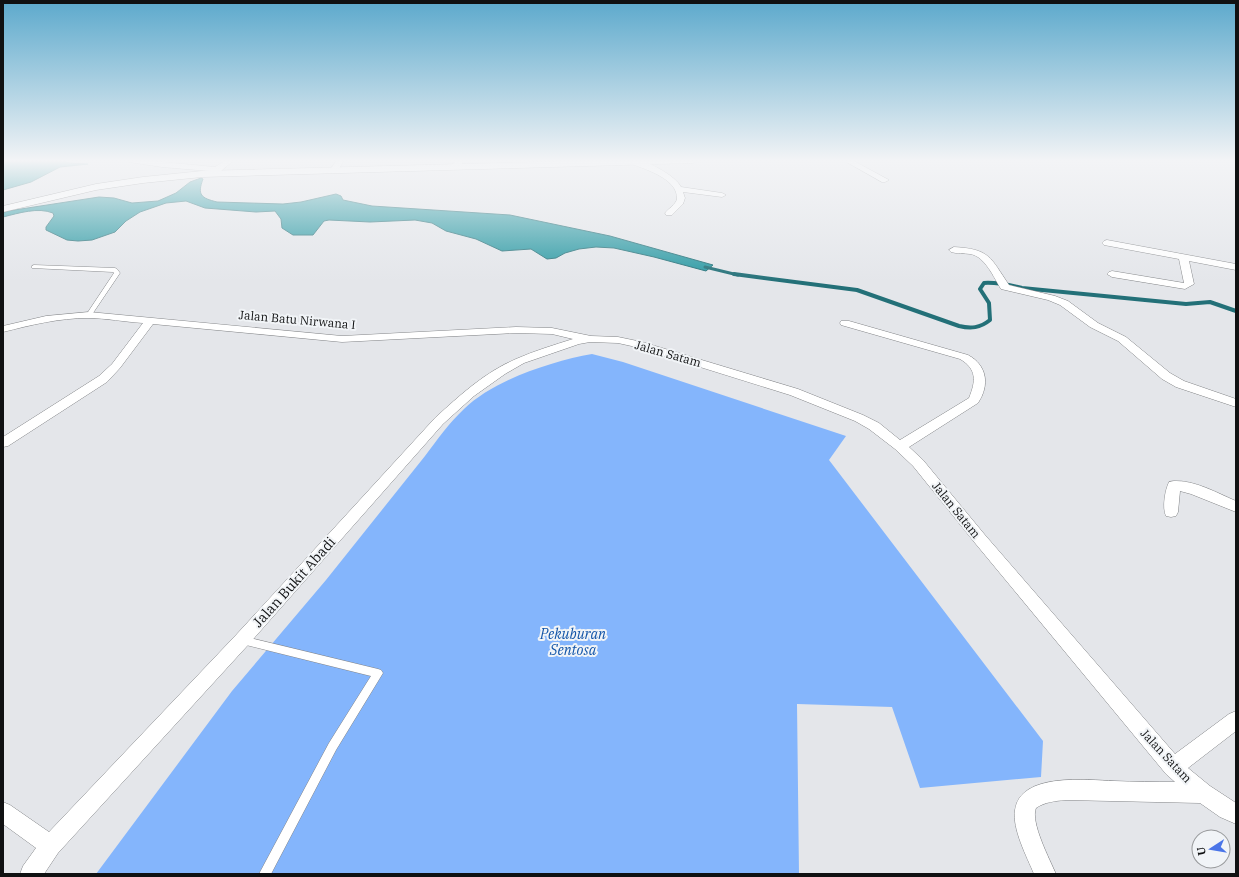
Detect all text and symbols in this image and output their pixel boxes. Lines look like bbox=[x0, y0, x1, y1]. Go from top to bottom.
street label: Jalan Batu Nirwana I bbox=[238, 307, 356, 332]
street label: Jalan Satam bbox=[633, 337, 704, 370]
street label: Jalan Satam bbox=[929, 478, 984, 541]
street label: Jalan Bukit Abadi bbox=[249, 533, 339, 631]
park label: Pekuburan Sentosa bbox=[539, 625, 606, 659]
street label: Jalan Satam bbox=[1138, 726, 1196, 786]
north arrow bbox=[1191, 829, 1231, 869]
text: U bbox=[1193, 845, 1209, 857]

